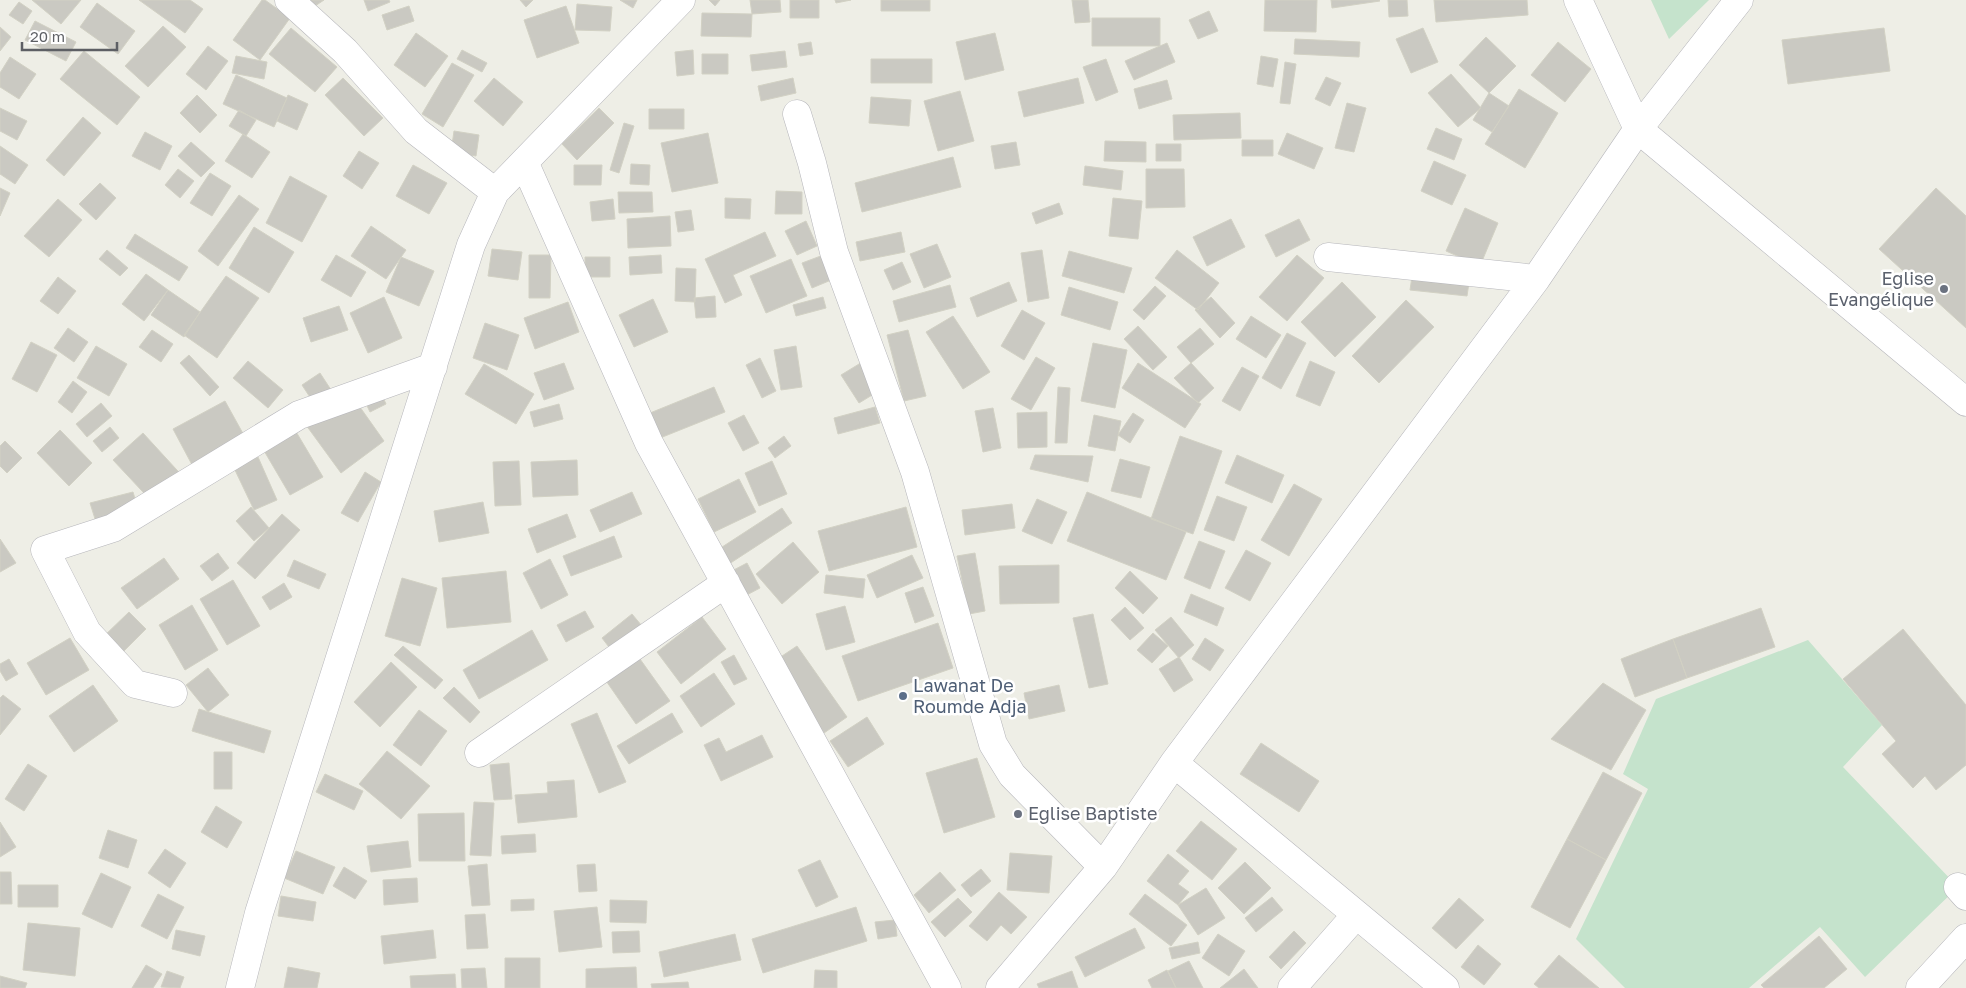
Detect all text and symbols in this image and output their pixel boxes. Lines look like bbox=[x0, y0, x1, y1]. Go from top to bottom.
scale bar bbox=[22, 20, 118, 52]
text: 20 m bbox=[30, 27, 65, 45]
place label: Eglise Evangélique bbox=[1828, 267, 1934, 310]
marker: Eglise Evangélique bbox=[1938, 283, 1950, 295]
place label: Lawanat De Roumde Adja bbox=[913, 674, 1027, 717]
marker: Lawanat De Roumde Adja bbox=[897, 690, 909, 702]
place label: Eglise Baptiste bbox=[1028, 802, 1157, 824]
marker: Eglise Baptiste bbox=[1012, 808, 1024, 820]

